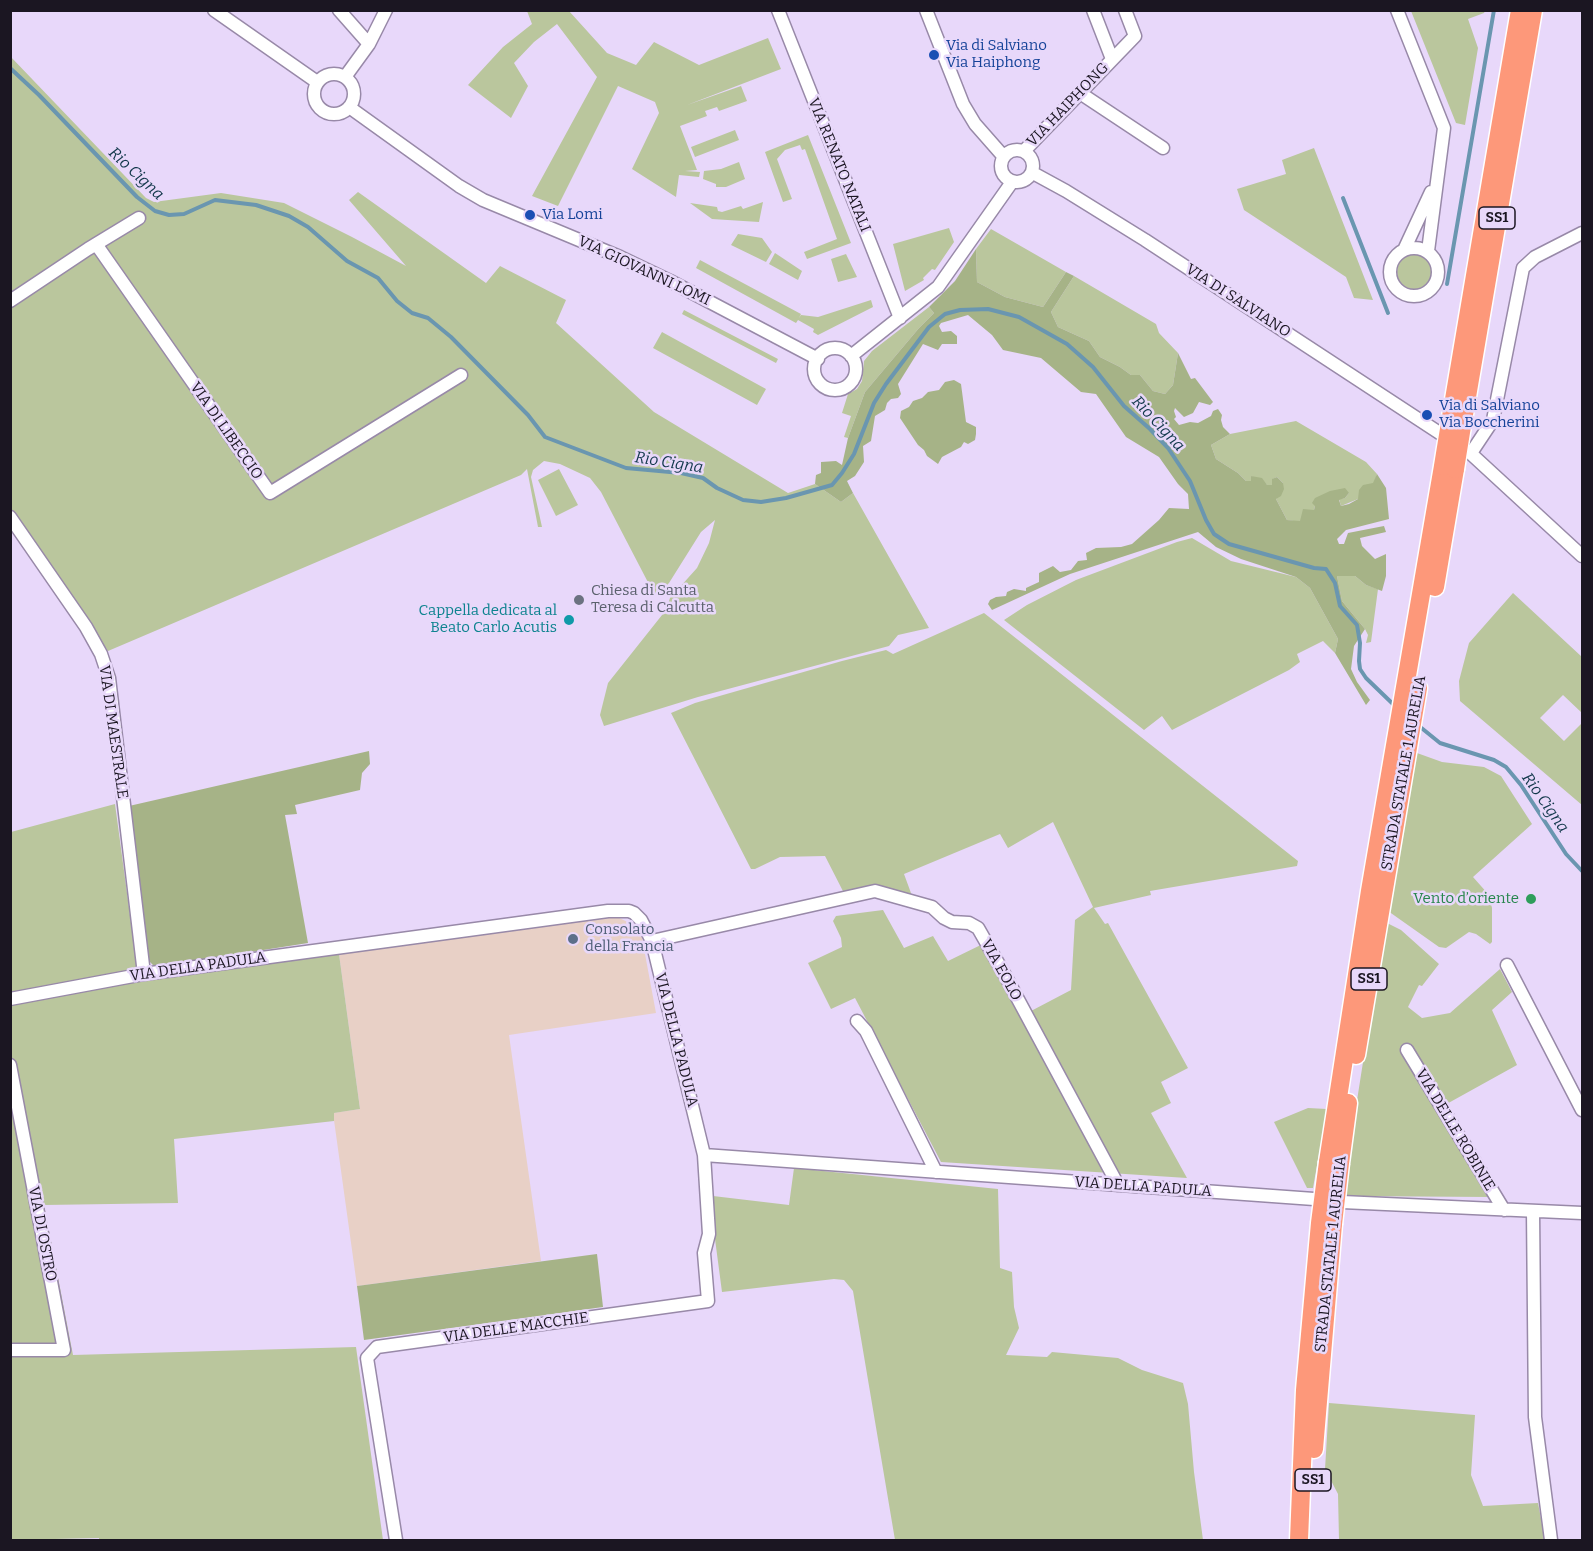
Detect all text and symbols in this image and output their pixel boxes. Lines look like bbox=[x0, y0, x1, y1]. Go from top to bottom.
place label: Via di Salviano Via Haiphong bbox=[946, 37, 1047, 72]
marker: Via di Salviano Via Haiphong bbox=[927, 48, 941, 62]
street label: VIA HAIPHONG bbox=[1023, 59, 1113, 151]
street label: VIA RENATO NATALI bbox=[804, 95, 874, 235]
water label: Rio Cigna bbox=[104, 144, 168, 204]
place label: Via Lomi bbox=[542, 206, 603, 224]
road number: SS1 bbox=[1479, 207, 1515, 229]
marker: Via Lomi bbox=[523, 208, 537, 222]
street label: VIA GIOVANNI LOMI bbox=[575, 232, 713, 310]
street label: VIA DI SALVIANO bbox=[1182, 260, 1294, 342]
street label: VIA DI LIBECCIO bbox=[186, 379, 266, 483]
water label: Rio Cigna bbox=[1128, 392, 1188, 456]
place label: Via di Salviano Via Boccherini bbox=[1439, 397, 1540, 432]
marker: Via di Salviano Via Boccherini bbox=[1420, 408, 1434, 422]
water label: Rio Cigna bbox=[634, 448, 704, 478]
place label: Chiesa di Santa Teresa di Calcutta bbox=[591, 582, 714, 617]
marker: Chiesa di Santa Teresa di Calcutta bbox=[572, 593, 586, 607]
place label: Cappella dedicata al Beato Carlo Acutis bbox=[419, 602, 557, 637]
marker: Cappella dedicata al Beato Carlo Acutis bbox=[562, 613, 576, 627]
street label: VIA DI MAESTRALE bbox=[95, 664, 131, 800]
street label: STRADA STATALE 1 AURELIA bbox=[1378, 674, 1430, 872]
water label: Rio Cigna bbox=[1517, 769, 1573, 837]
place label: Vento d’oriente bbox=[1413, 890, 1519, 908]
marker: Vento d’oriente bbox=[1524, 892, 1538, 906]
place label: Consolato della Francia bbox=[585, 921, 674, 956]
marker: Consolato della Francia bbox=[566, 932, 580, 946]
street label: VIA EOLO bbox=[977, 936, 1025, 1004]
street label: VIA DELLA PADULA bbox=[129, 949, 267, 985]
road number: SS1 bbox=[1351, 968, 1387, 990]
street label: VIA DELLA PADULA bbox=[651, 971, 701, 1109]
street label: VIA DELLE ROBINIE bbox=[1411, 1066, 1499, 1194]
street label: STRADA STATALE 1 AURELIA bbox=[1312, 1155, 1350, 1353]
street label: VIA DELLA PADULA bbox=[1074, 1173, 1212, 1201]
street label: VIA DI OSTRO bbox=[24, 1185, 60, 1283]
street label: VIA DELLE MACCHIE bbox=[442, 1309, 590, 1347]
road number: SS1 bbox=[1295, 1469, 1331, 1491]

